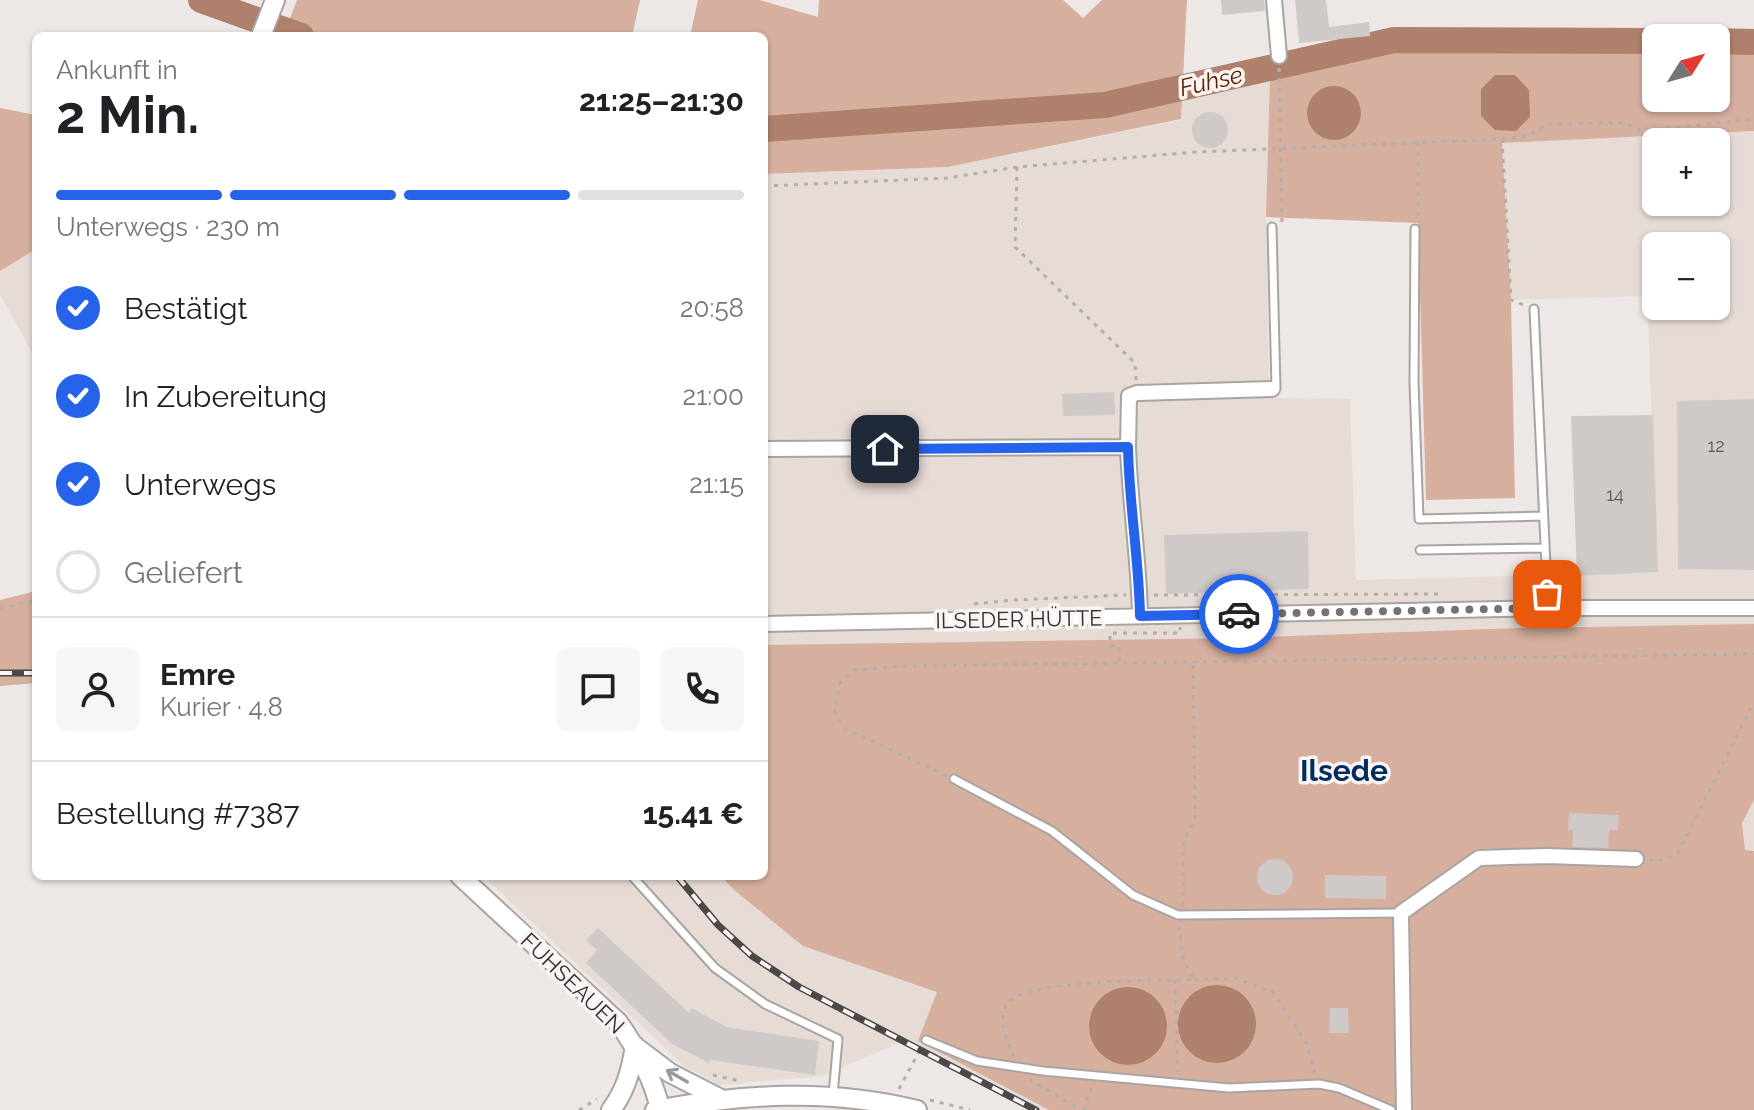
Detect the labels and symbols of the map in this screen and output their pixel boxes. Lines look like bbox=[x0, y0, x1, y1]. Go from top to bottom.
north arrow bbox=[1642, 24, 1730, 112]
water label: Fuhse bbox=[1177, 60, 1246, 102]
pin bbox=[851, 415, 919, 483]
house number: 12 bbox=[1707, 435, 1725, 456]
house number: 14 bbox=[1606, 484, 1624, 505]
pin bbox=[1513, 560, 1581, 628]
courier bbox=[1199, 574, 1279, 654]
street label: ILSEDER HÜTTE bbox=[935, 605, 1103, 633]
district label: Ilsede bbox=[1300, 753, 1388, 788]
street label: FUHSEAUEN bbox=[516, 927, 630, 1039]
one-way arrow bbox=[666, 1068, 689, 1084]

